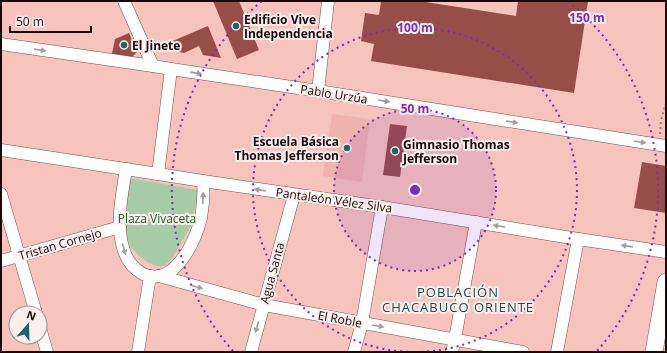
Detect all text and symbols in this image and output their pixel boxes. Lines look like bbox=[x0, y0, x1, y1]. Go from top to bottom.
scale bar bbox=[10, 8, 91, 34]
text: 150 m bbox=[569, 9, 605, 26]
place label: Edificio Vive Independencia bbox=[244, 11, 333, 42]
text: 50 m bbox=[16, 13, 44, 30]
text: 100 m bbox=[397, 19, 433, 36]
marker: Edificio Vive Independencia bbox=[231, 21, 241, 31]
place label: El Jinete bbox=[132, 37, 180, 54]
marker: El Jinete bbox=[119, 40, 129, 50]
one-way arrow bbox=[34, 47, 46, 53]
one-way arrow bbox=[190, 70, 202, 76]
street label: Pablo Urzúa bbox=[299, 80, 369, 108]
one-way arrow bbox=[378, 99, 390, 105]
text: 50 m bbox=[401, 100, 429, 117]
one-way arrow bbox=[506, 119, 518, 125]
place label: Escuela Básica Thomas Jefferson bbox=[234, 133, 339, 164]
place label: Gimnasio Thomas Jefferson bbox=[402, 136, 510, 167]
one-way arrow bbox=[634, 139, 647, 145]
marker: Escuela Básica Thomas Jefferson bbox=[342, 143, 352, 153]
marker: Gimnasio Thomas Jefferson bbox=[390, 146, 400, 156]
street label: Pantaleón Vélez Silva bbox=[275, 183, 393, 217]
centre of rings bbox=[408, 183, 422, 197]
one-way arrow bbox=[254, 187, 266, 193]
one-way arrow bbox=[200, 191, 206, 204]
park label: Plaza Vivaceta bbox=[118, 210, 196, 227]
one-way arrow bbox=[493, 223, 505, 229]
street label: Tristan Cornejo bbox=[16, 224, 104, 264]
street label: Agua Santa bbox=[256, 240, 288, 306]
one-way arrow bbox=[121, 243, 127, 255]
one-way arrow bbox=[621, 243, 633, 249]
district label: POBLACIÓN CHACABUCO ORIENTE bbox=[382, 283, 534, 316]
one-way arrow bbox=[191, 284, 203, 290]
north arrow bbox=[8, 305, 48, 345]
street label: El Roble bbox=[317, 306, 364, 332]
text: N bbox=[25, 307, 38, 324]
one-way arrow bbox=[254, 320, 260, 333]
one-way arrow bbox=[372, 323, 385, 329]

